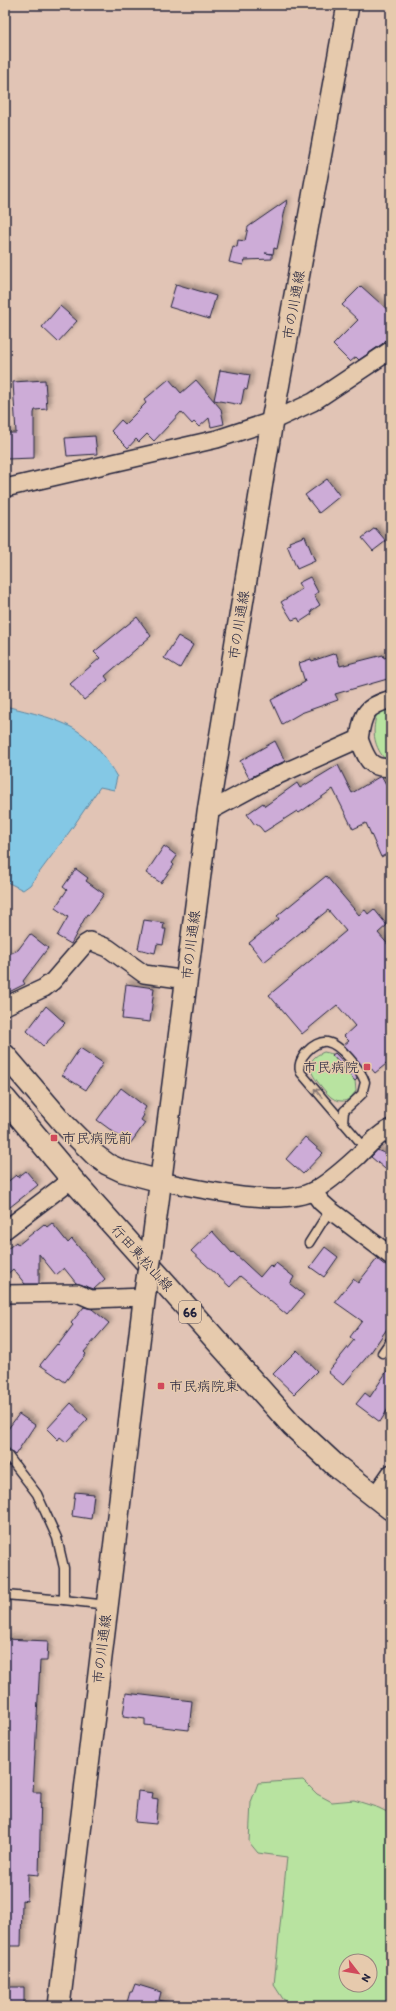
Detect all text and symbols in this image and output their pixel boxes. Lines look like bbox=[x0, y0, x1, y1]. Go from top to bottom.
street label: 市の川通線 bbox=[280, 269, 308, 341]
street label: 市の川通線 bbox=[225, 589, 253, 661]
street label: 市の川通線 bbox=[178, 909, 204, 981]
place label: 市民病院 bbox=[303, 1059, 359, 1076]
marker: 市民病院 bbox=[362, 1062, 372, 1072]
one-way arrow bbox=[313, 1088, 322, 1099]
place label: 市民病院前 bbox=[62, 1130, 132, 1147]
marker: 市民病院前 bbox=[49, 1133, 59, 1143]
street label: 行田東松山線 bbox=[108, 1221, 176, 1295]
road number: 66 bbox=[179, 1301, 201, 1323]
place label: 市民病院東 bbox=[169, 1378, 239, 1395]
marker: 市民病院東 bbox=[156, 1381, 166, 1391]
street label: 市の川通線 bbox=[89, 1613, 115, 1685]
north arrow bbox=[338, 1953, 378, 1993]
text: N bbox=[359, 1971, 374, 1984]

